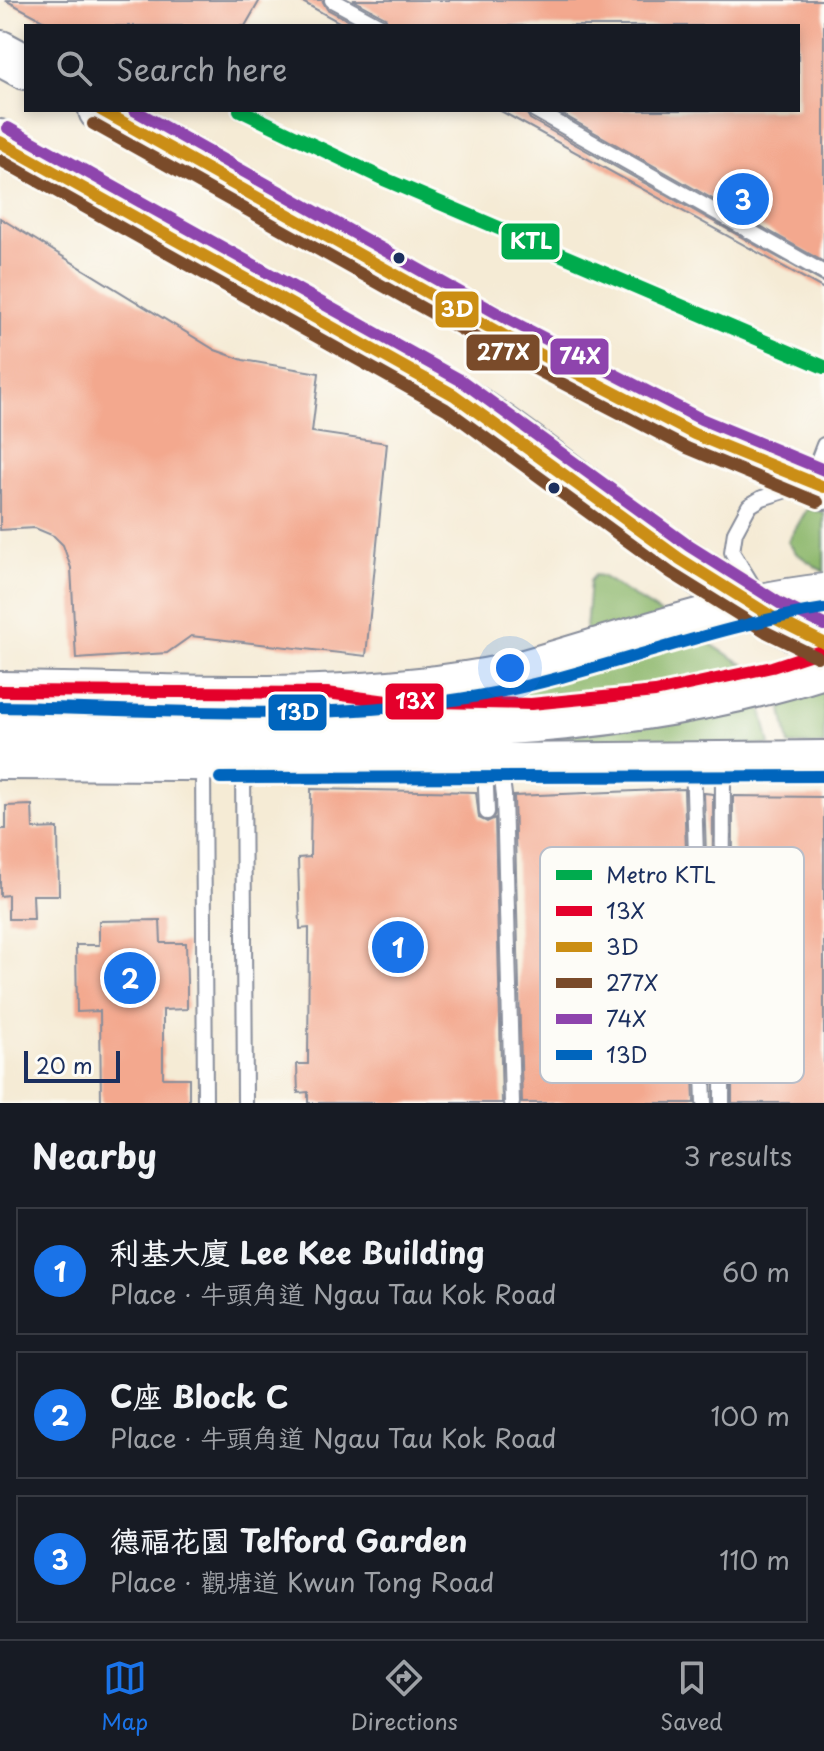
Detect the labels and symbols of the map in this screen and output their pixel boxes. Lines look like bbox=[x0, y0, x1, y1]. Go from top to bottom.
pin: 3 bbox=[717, 169, 769, 229]
line badge: KTL bbox=[500, 222, 561, 261]
text: KTL bbox=[510, 223, 552, 256]
unlabelled marker bbox=[391, 250, 407, 266]
line badge: 3D bbox=[434, 290, 480, 329]
text: 3D bbox=[441, 291, 473, 324]
line badge: 277X bbox=[465, 333, 541, 372]
text: 277X bbox=[476, 334, 530, 367]
line badge: 74X bbox=[549, 337, 610, 376]
text: 74X bbox=[559, 338, 601, 371]
unlabelled marker bbox=[546, 480, 562, 496]
your location bbox=[490, 648, 530, 688]
line badge: 13X bbox=[384, 682, 445, 721]
text: 13X bbox=[395, 683, 435, 716]
line badge: 13D bbox=[267, 693, 328, 732]
text: 13D bbox=[277, 694, 319, 727]
legend bbox=[540, 847, 804, 1083]
text: Metro KTL bbox=[606, 857, 716, 890]
text: 13X bbox=[606, 893, 645, 926]
pin: 1 bbox=[372, 917, 424, 977]
text: 3D bbox=[606, 929, 639, 962]
pin: 2 bbox=[104, 948, 156, 1008]
text: 277X bbox=[606, 965, 659, 998]
text: 74X bbox=[606, 1001, 647, 1034]
text: 13D bbox=[606, 1037, 648, 1070]
scale bar bbox=[24, 1047, 120, 1083]

